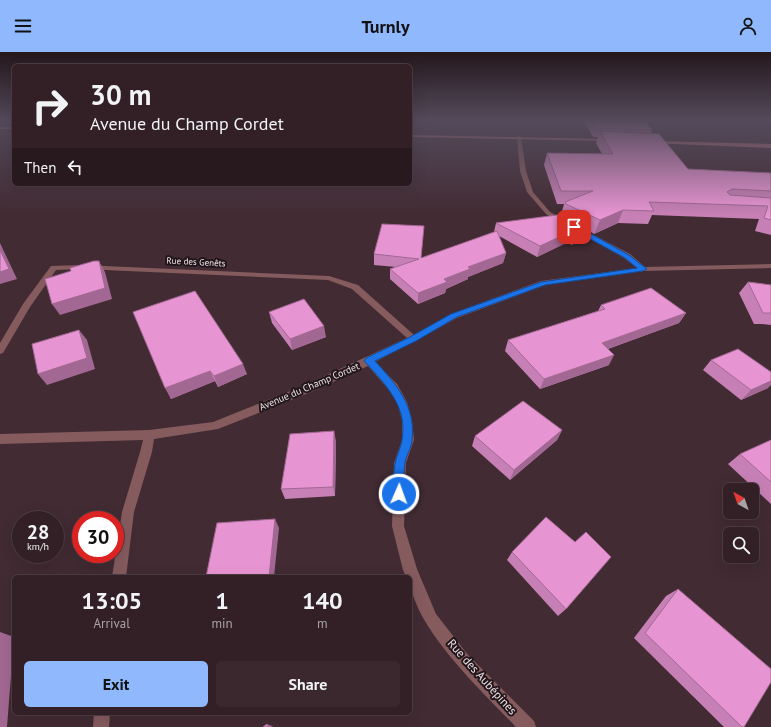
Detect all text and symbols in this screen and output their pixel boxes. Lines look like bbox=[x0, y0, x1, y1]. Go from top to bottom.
icon: menu bbox=[12, 15, 34, 37]
text: Turnly bbox=[361, 15, 410, 38]
icon: person bbox=[737, 15, 759, 37]
text: 30 m bbox=[90, 76, 151, 113]
icon: right bbox=[24, 80, 76, 132]
text: Avenue du Champ Cordet bbox=[90, 112, 284, 135]
icon: left bbox=[64, 156, 86, 178]
text: Then bbox=[24, 158, 56, 177]
pin bbox=[557, 210, 591, 244]
icon: arrive bbox=[563, 216, 585, 238]
street label: Rue des Genêts bbox=[166, 254, 226, 269]
street label: Avenue du Champ Cordet bbox=[257, 359, 362, 413]
position arrow bbox=[378, 473, 420, 515]
north arrow bbox=[723, 483, 759, 519]
map controls bbox=[723, 483, 759, 563]
speed limit sign: 30 bbox=[72, 511, 124, 563]
text: 28 bbox=[27, 519, 49, 545]
button: search bbox=[723, 527, 759, 563]
text: km/h bbox=[27, 540, 49, 553]
text: 13:05 bbox=[81, 585, 142, 616]
text: 1 bbox=[215, 585, 229, 616]
text: 140 bbox=[302, 585, 343, 616]
text: Arrival bbox=[94, 615, 130, 632]
text: min bbox=[211, 615, 233, 632]
text: m bbox=[317, 615, 328, 632]
street label: Rue des Aubépines bbox=[444, 636, 520, 718]
button: Exit bbox=[24, 661, 208, 707]
button: Share bbox=[216, 661, 400, 707]

